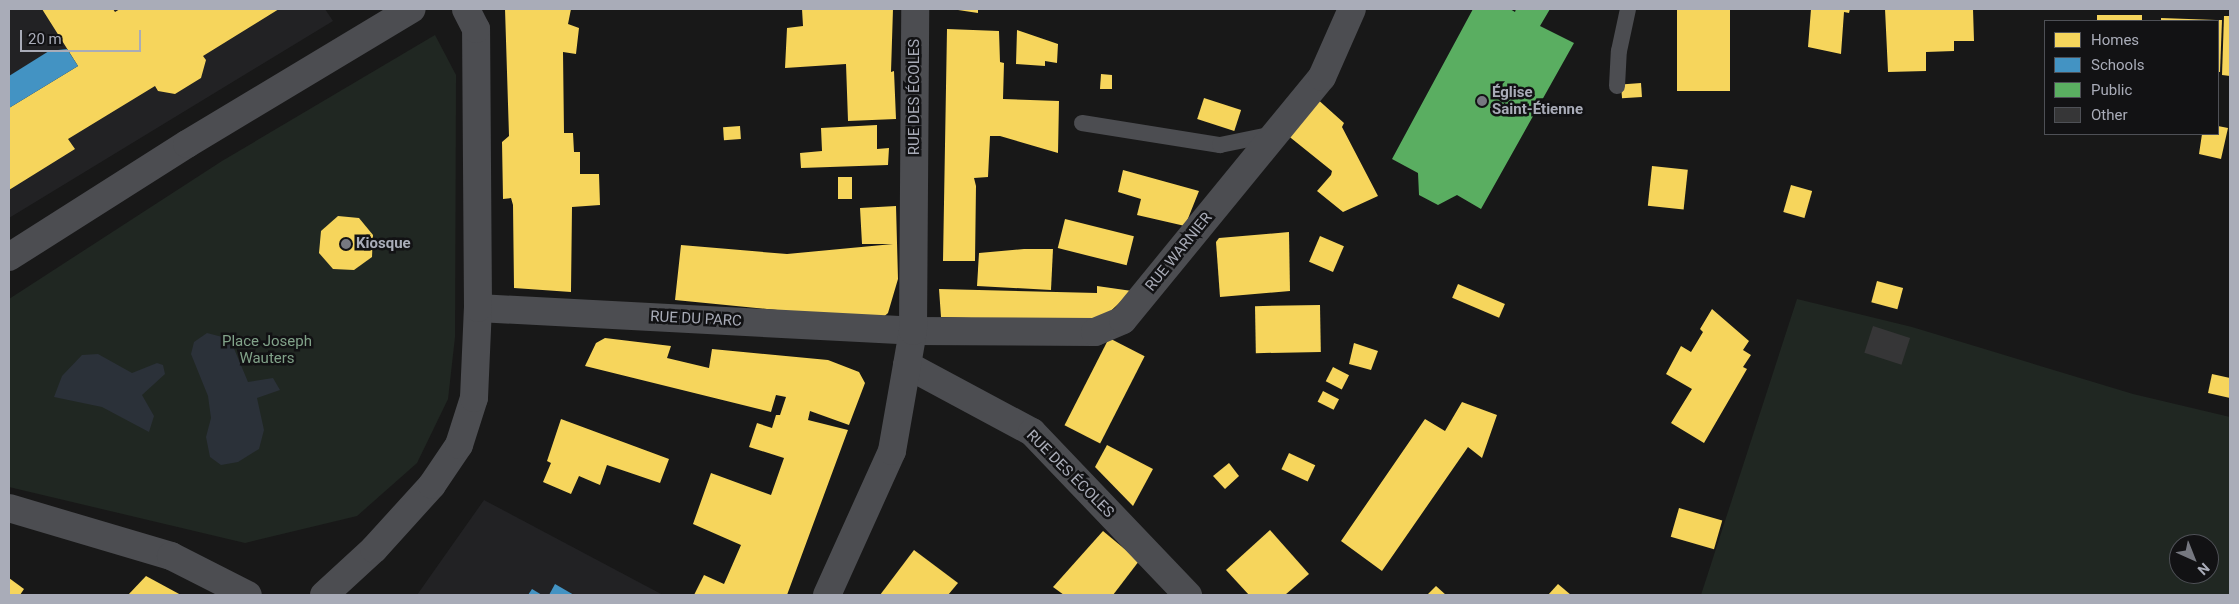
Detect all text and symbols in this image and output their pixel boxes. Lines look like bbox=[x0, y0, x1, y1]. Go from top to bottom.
scale bar bbox=[22, 20, 144, 52]
legend bbox=[2044, 20, 2219, 135]
text: 20 m bbox=[28, 30, 62, 48]
text: Homes bbox=[2091, 31, 2139, 49]
street label: RUE DES ÉCOLES bbox=[906, 39, 924, 155]
text: Schools bbox=[2091, 56, 2145, 74]
text: Public bbox=[2091, 81, 2132, 99]
place label: Église Saint-Étienne bbox=[1492, 83, 1583, 118]
marker: Église Saint-Étienne bbox=[1476, 95, 1488, 107]
text: Other bbox=[2091, 106, 2128, 124]
street label: RUE WARNIER bbox=[1142, 209, 1216, 295]
place label: Kiosque bbox=[356, 235, 411, 253]
marker: Kiosque bbox=[340, 238, 352, 250]
street label: RUE DU PARC bbox=[650, 308, 742, 330]
park label: Place Joseph Wauters bbox=[222, 332, 312, 367]
street label: RUE DES ÉCOLES bbox=[1023, 427, 1117, 521]
north arrow bbox=[2169, 534, 2219, 584]
text: N bbox=[2195, 560, 2213, 578]

